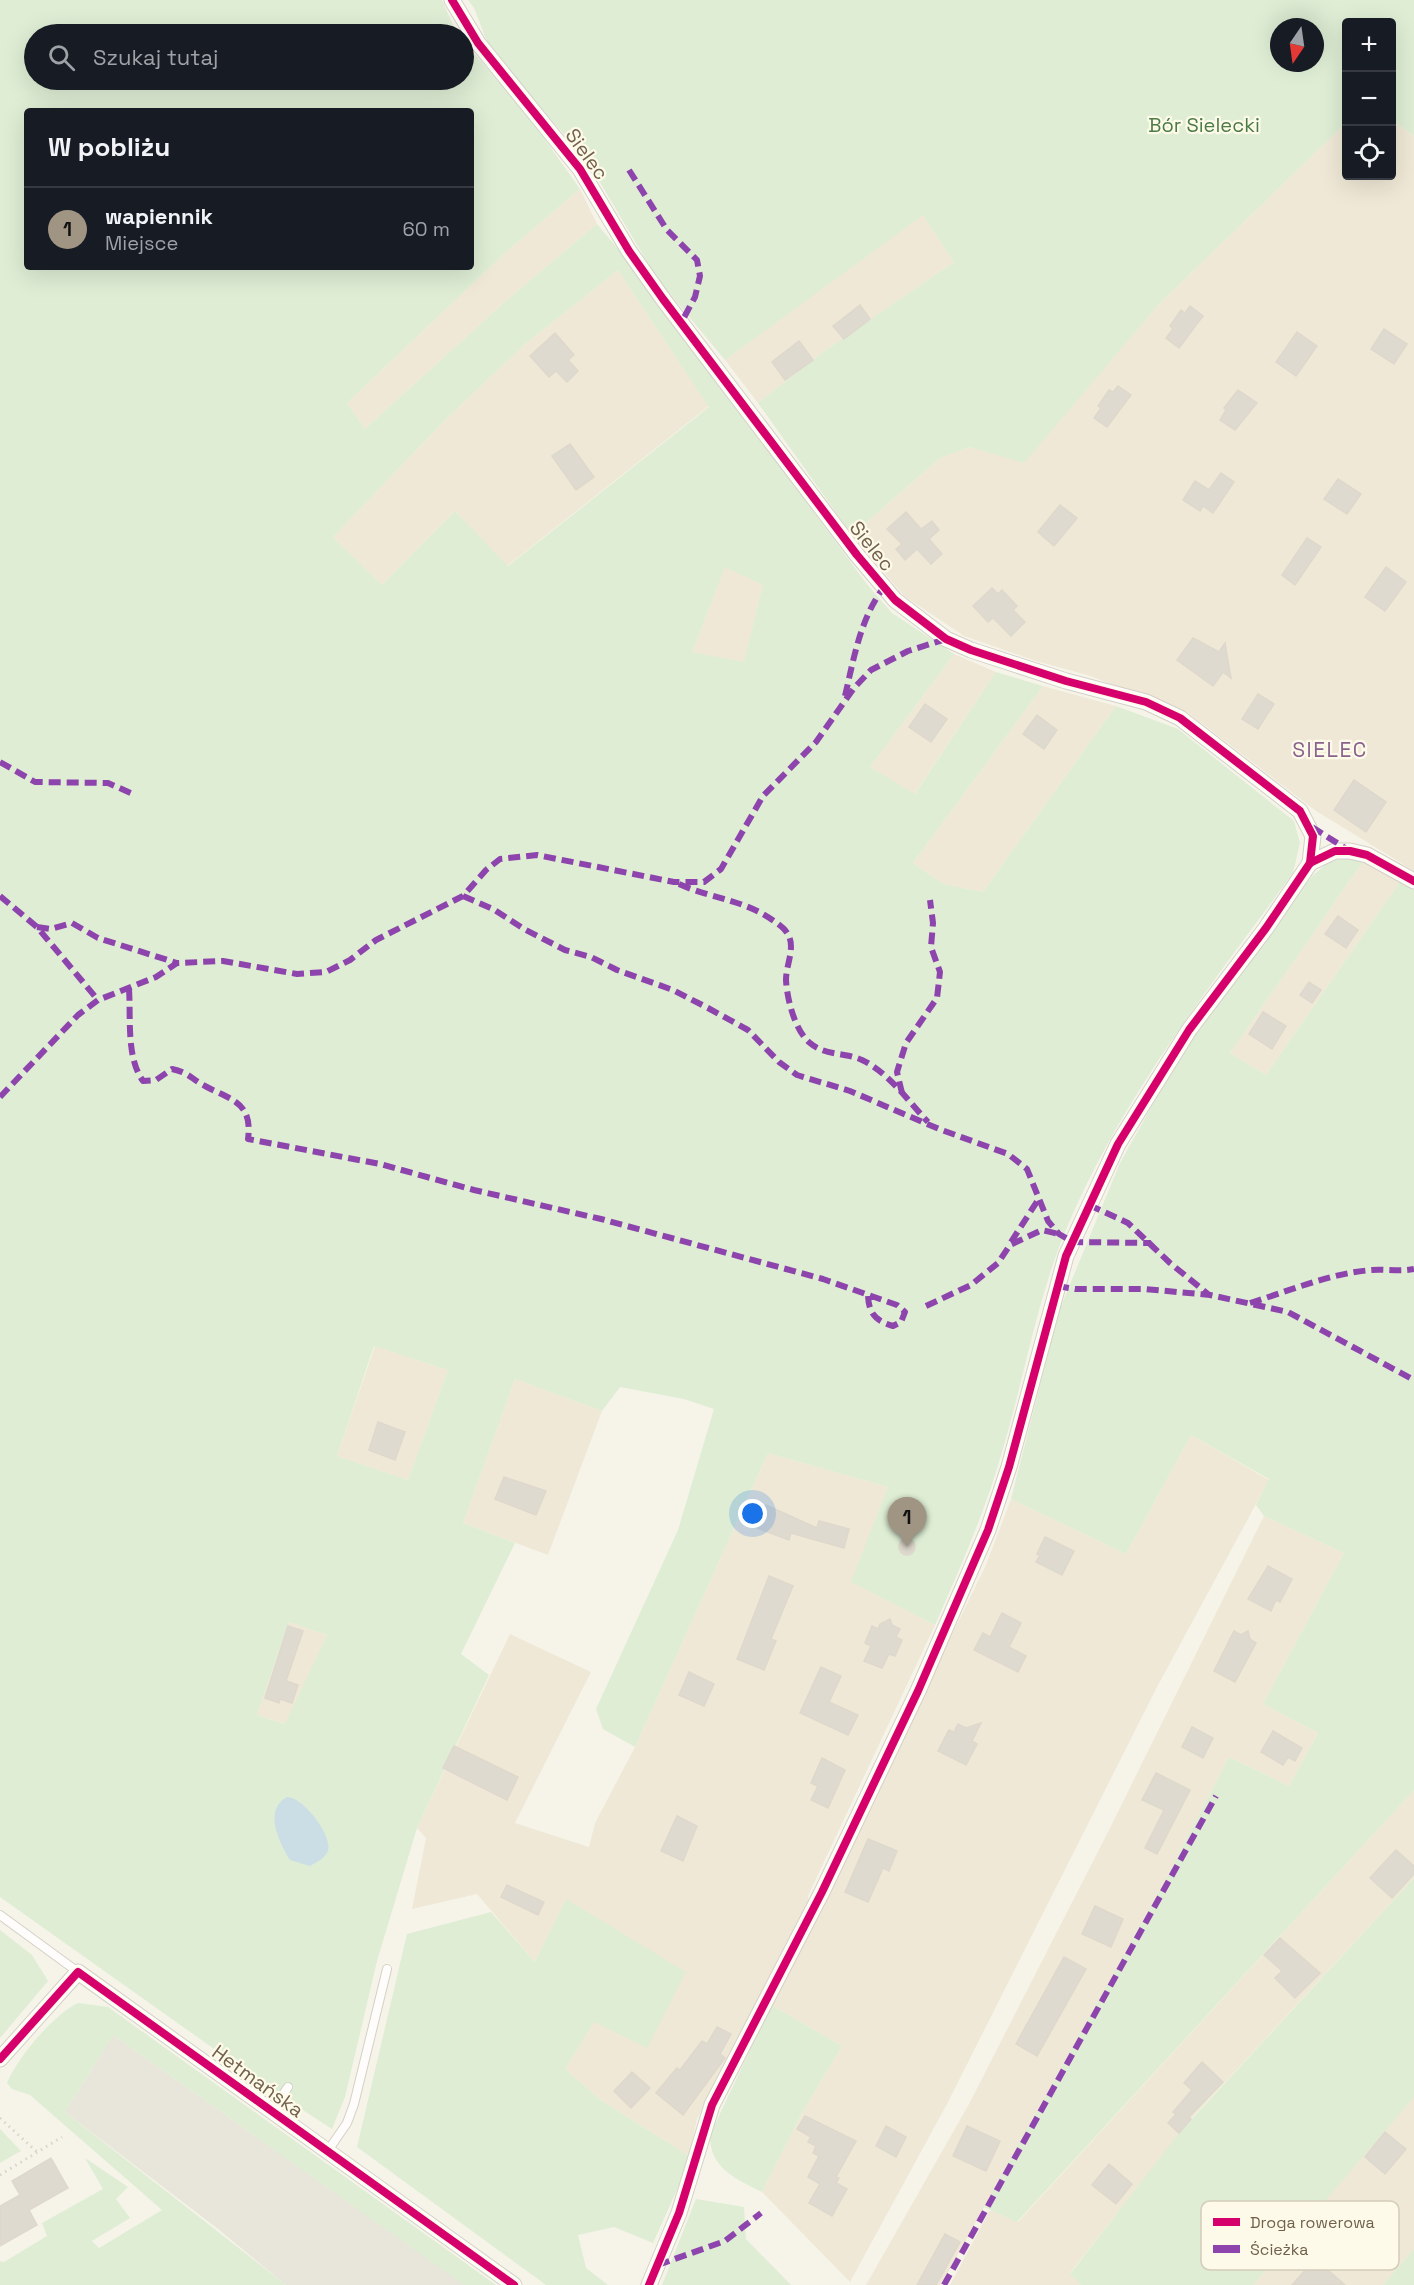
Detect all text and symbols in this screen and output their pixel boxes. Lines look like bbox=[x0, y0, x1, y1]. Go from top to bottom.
north arrow bbox=[1270, 18, 1324, 72]
map controls bbox=[1342, 18, 1396, 180]
button: + bbox=[1342, 18, 1396, 72]
search box bbox=[24, 24, 474, 90]
icon: search bbox=[45, 41, 78, 74]
text: Szukaj tutaj bbox=[93, 43, 218, 71]
button: − bbox=[1342, 72, 1396, 126]
park label: Bór Sielecki bbox=[1148, 112, 1260, 138]
street label: Sielec bbox=[560, 123, 614, 185]
button: locate bbox=[1342, 126, 1396, 180]
text: W pobliżu bbox=[48, 130, 170, 164]
text: wapiennik bbox=[105, 202, 213, 230]
text: 1 bbox=[63, 216, 72, 242]
text: 60 m bbox=[403, 216, 450, 242]
text: Miejsce bbox=[105, 230, 178, 256]
street label: Sielec bbox=[844, 515, 900, 577]
district label: SIELEC bbox=[1292, 736, 1368, 763]
pin: 1 bbox=[888, 1498, 926, 1547]
your location bbox=[738, 1499, 767, 1528]
street label: Hetmańska bbox=[207, 2039, 309, 2123]
legend bbox=[1201, 2201, 1399, 2270]
text: Droga rowerowa bbox=[1250, 2212, 1375, 2233]
text: Ścieżka bbox=[1250, 2239, 1308, 2260]

